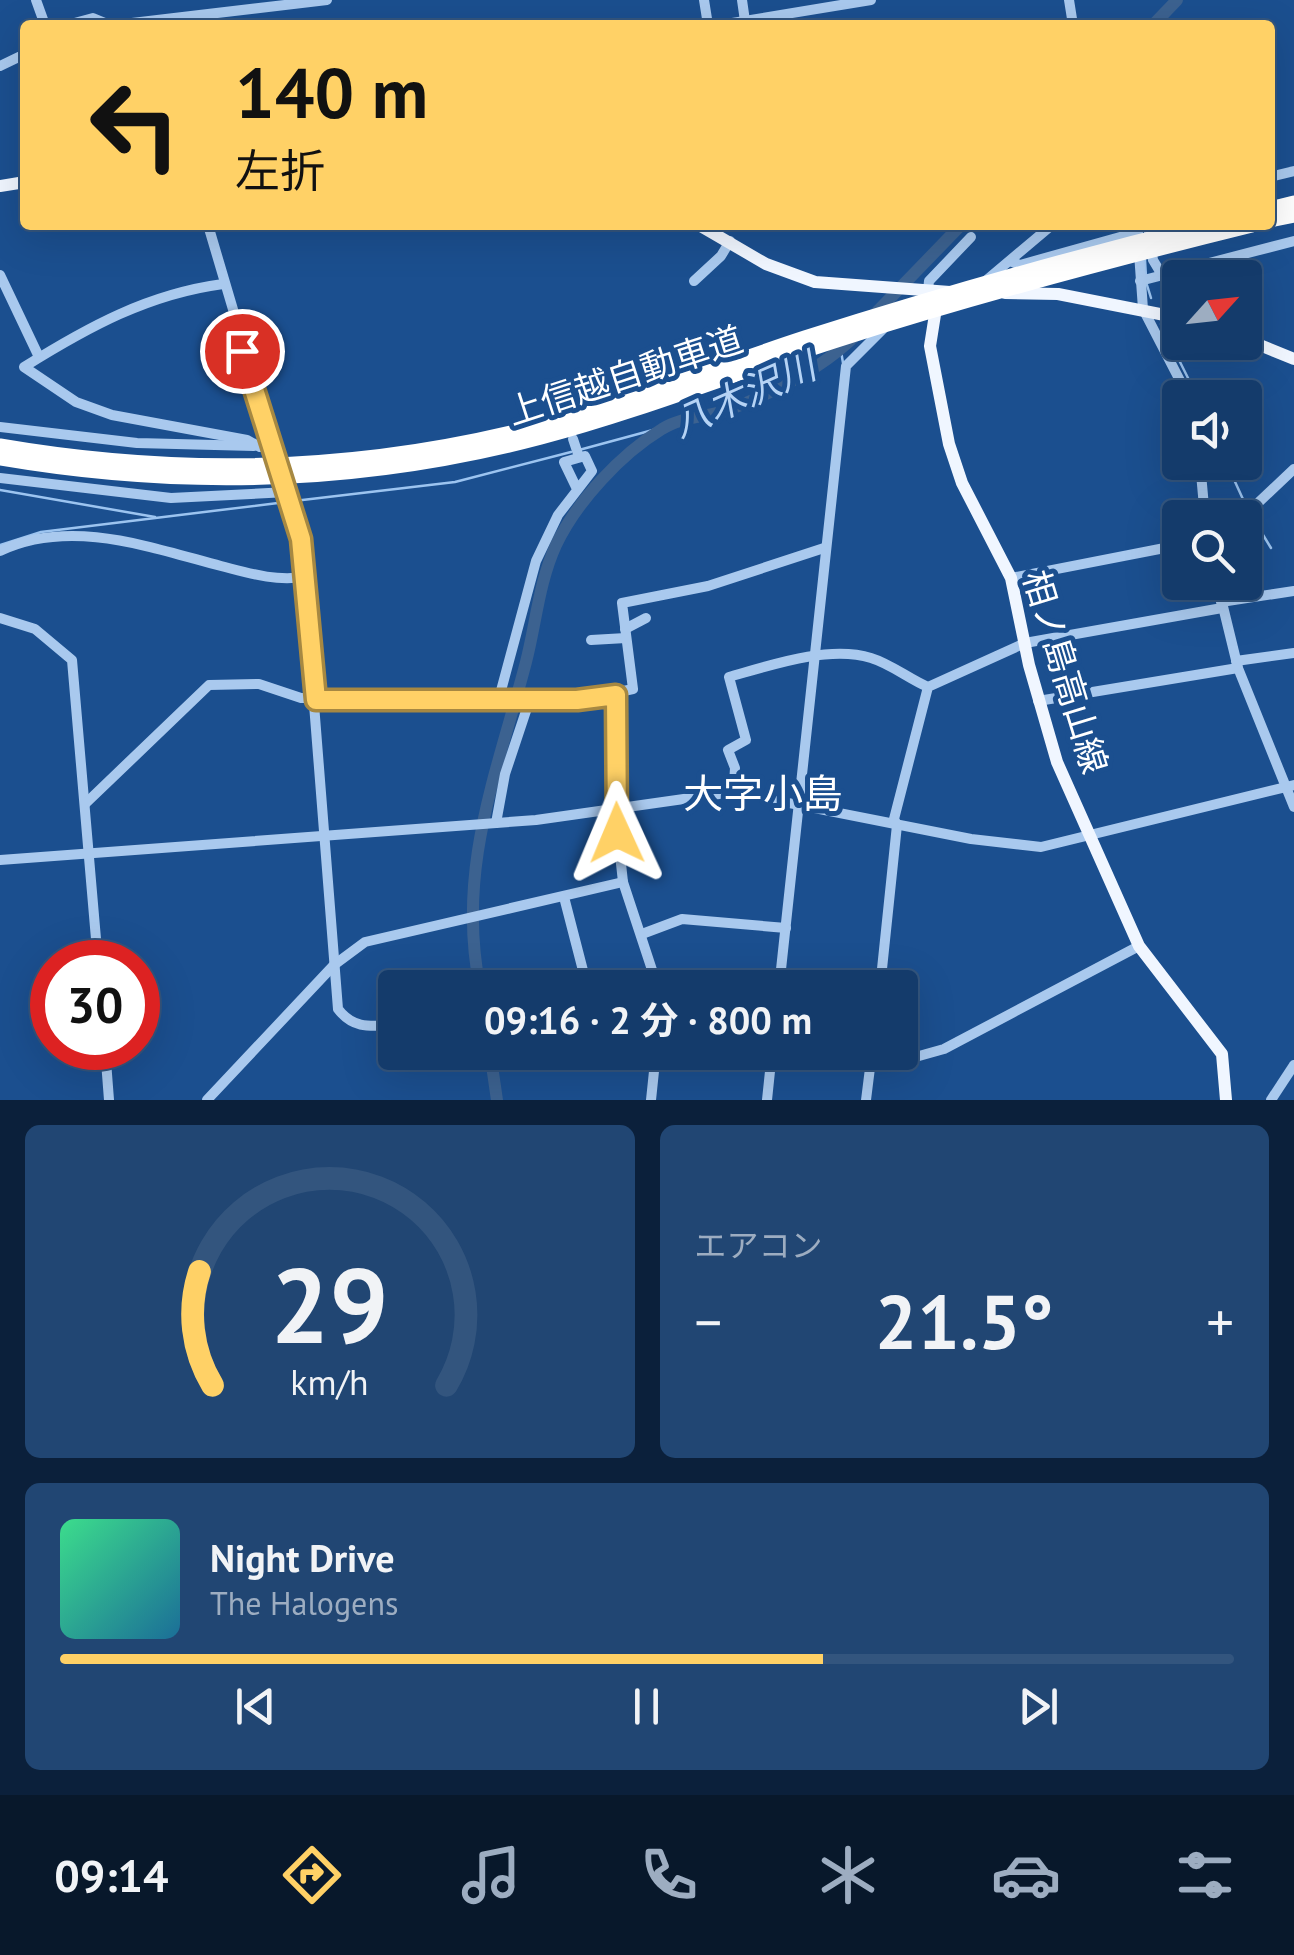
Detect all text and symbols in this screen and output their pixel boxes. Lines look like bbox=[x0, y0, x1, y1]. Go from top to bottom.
text: 140 m bbox=[235, 47, 428, 137]
icon: left bbox=[70, 60, 200, 190]
text: 左折 bbox=[235, 141, 325, 199]
north arrow bbox=[1162, 260, 1262, 360]
map controls bbox=[1162, 260, 1262, 600]
pin bbox=[200, 309, 285, 394]
street label: 上信越自動車道 bbox=[501, 315, 748, 435]
icon: arrive bbox=[215, 324, 270, 379]
water label: 八木沢川 bbox=[664, 339, 826, 447]
button: sound bbox=[1162, 380, 1262, 480]
button: search bbox=[1162, 500, 1262, 600]
street label: 相ノ島高山線 bbox=[1013, 565, 1119, 779]
district label: 大字小島 bbox=[683, 767, 843, 819]
position arrow bbox=[565, 781, 669, 885]
speed limit sign: 30 bbox=[30, 940, 160, 1070]
text: 09:16 · 2 分 · 800 m bbox=[484, 995, 812, 1044]
text: エアコン bbox=[695, 1224, 823, 1266]
text: 29 bbox=[271, 1237, 389, 1372]
text: 21.5° bbox=[875, 1273, 1054, 1370]
text: − bbox=[695, 1286, 722, 1357]
text: + bbox=[1206, 1286, 1234, 1357]
text: km/h bbox=[291, 1359, 369, 1405]
text: Night Drive bbox=[210, 1533, 394, 1582]
text: The Halogens bbox=[210, 1582, 398, 1624]
icon: previous bbox=[228, 1679, 283, 1734]
icon: pause bbox=[619, 1679, 674, 1734]
icon: next bbox=[1011, 1679, 1066, 1734]
icon: directions bbox=[277, 1840, 347, 1910]
icon: music bbox=[456, 1840, 526, 1910]
icon: phone bbox=[634, 1840, 704, 1910]
icon: climate bbox=[813, 1840, 883, 1910]
icon: car bbox=[991, 1840, 1061, 1910]
icon: filters bbox=[1170, 1840, 1240, 1910]
text: 09:14 bbox=[54, 1846, 168, 1904]

